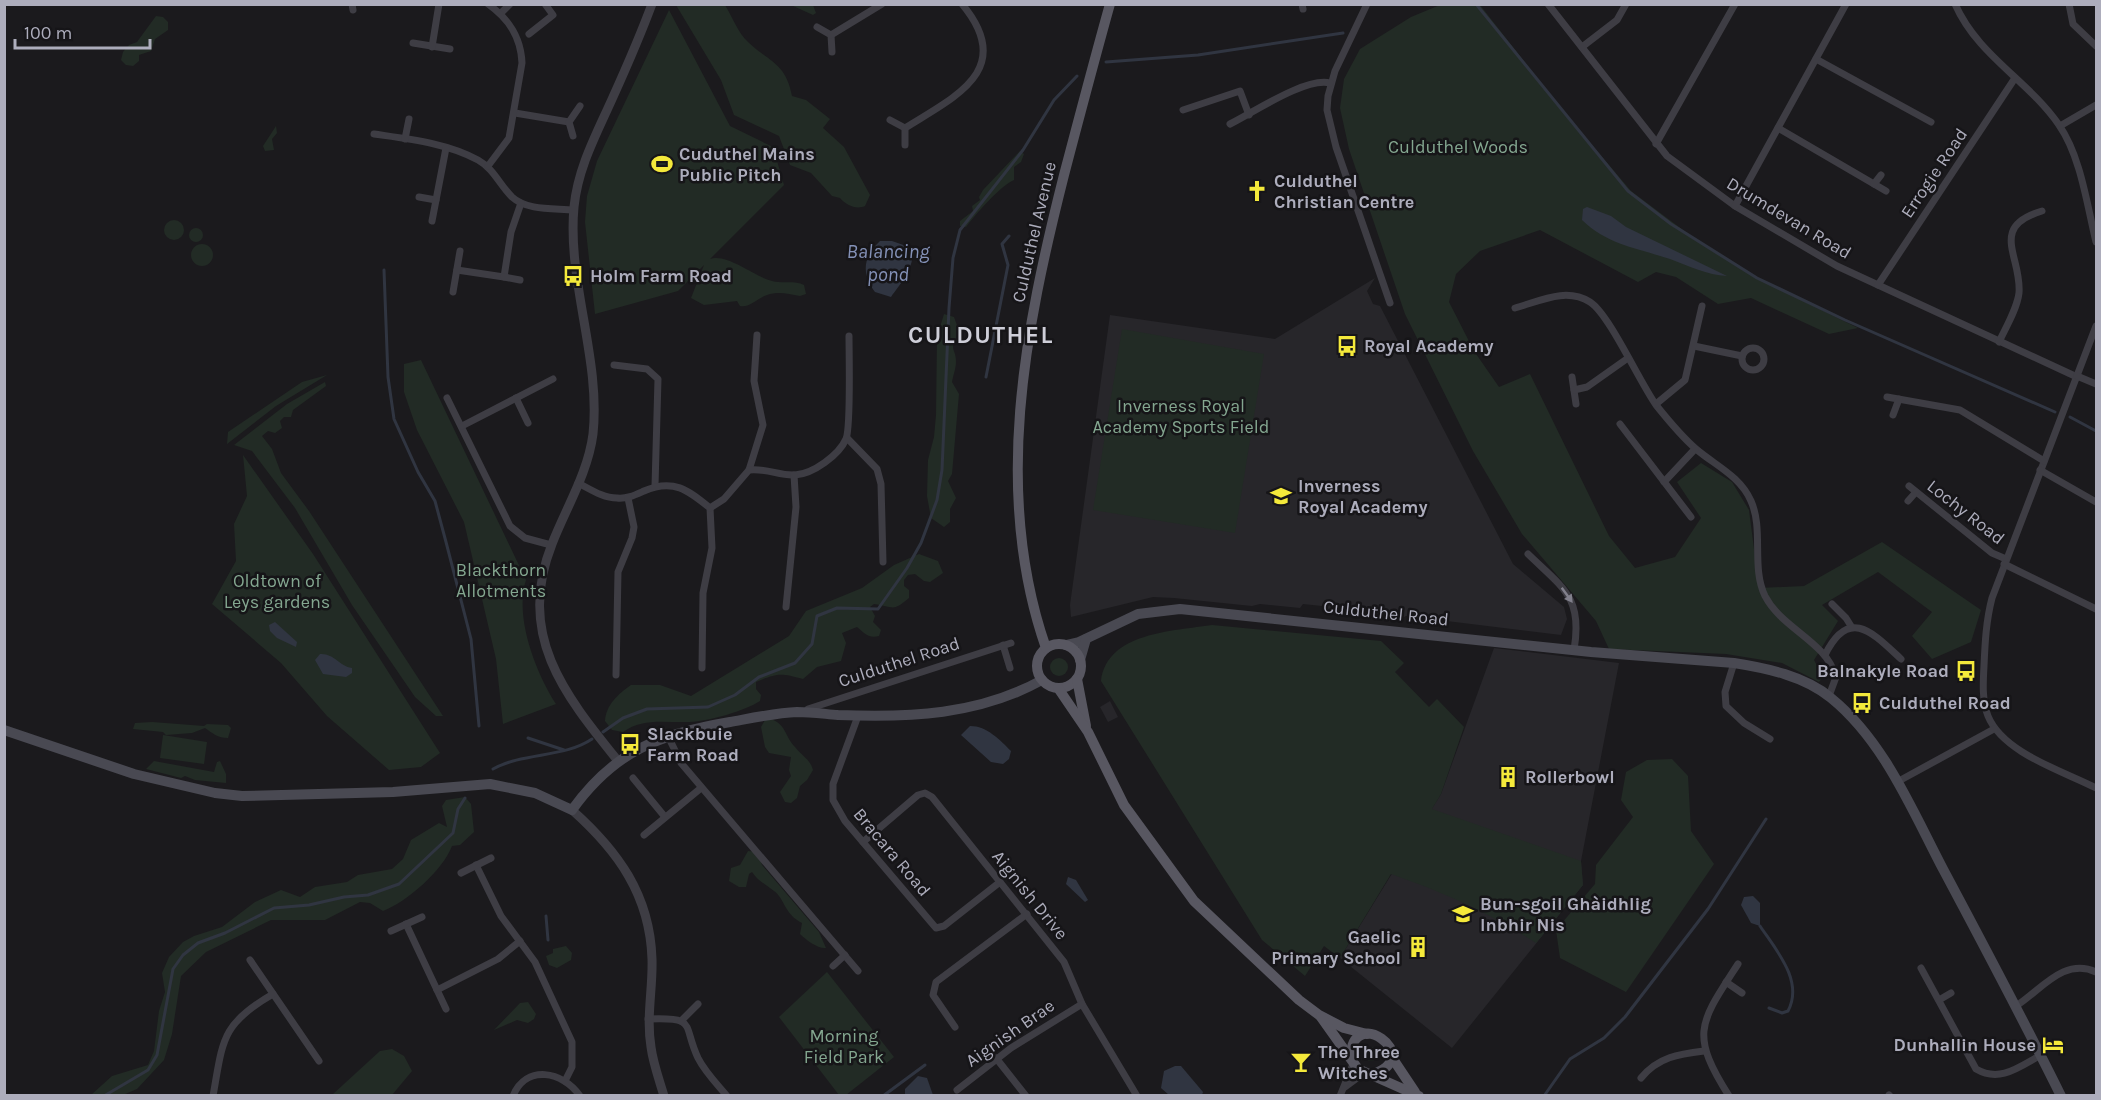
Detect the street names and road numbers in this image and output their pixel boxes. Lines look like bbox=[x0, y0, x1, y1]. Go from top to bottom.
street label: Errogie Road bbox=[1896, 124, 1972, 222]
street label: Culduthel Avenue bbox=[1007, 159, 1061, 305]
street label: Drumdevan Road bbox=[1723, 172, 1855, 264]
street label: Lochy Road bbox=[1923, 475, 2009, 549]
street label: Culduthel Road bbox=[1322, 595, 1450, 631]
street label: Culduthel Road bbox=[836, 632, 962, 692]
street label: Bracara Road bbox=[849, 803, 935, 901]
street label: Aignish Drive bbox=[987, 846, 1073, 944]
street label: Aignish Brae bbox=[961, 994, 1059, 1072]

